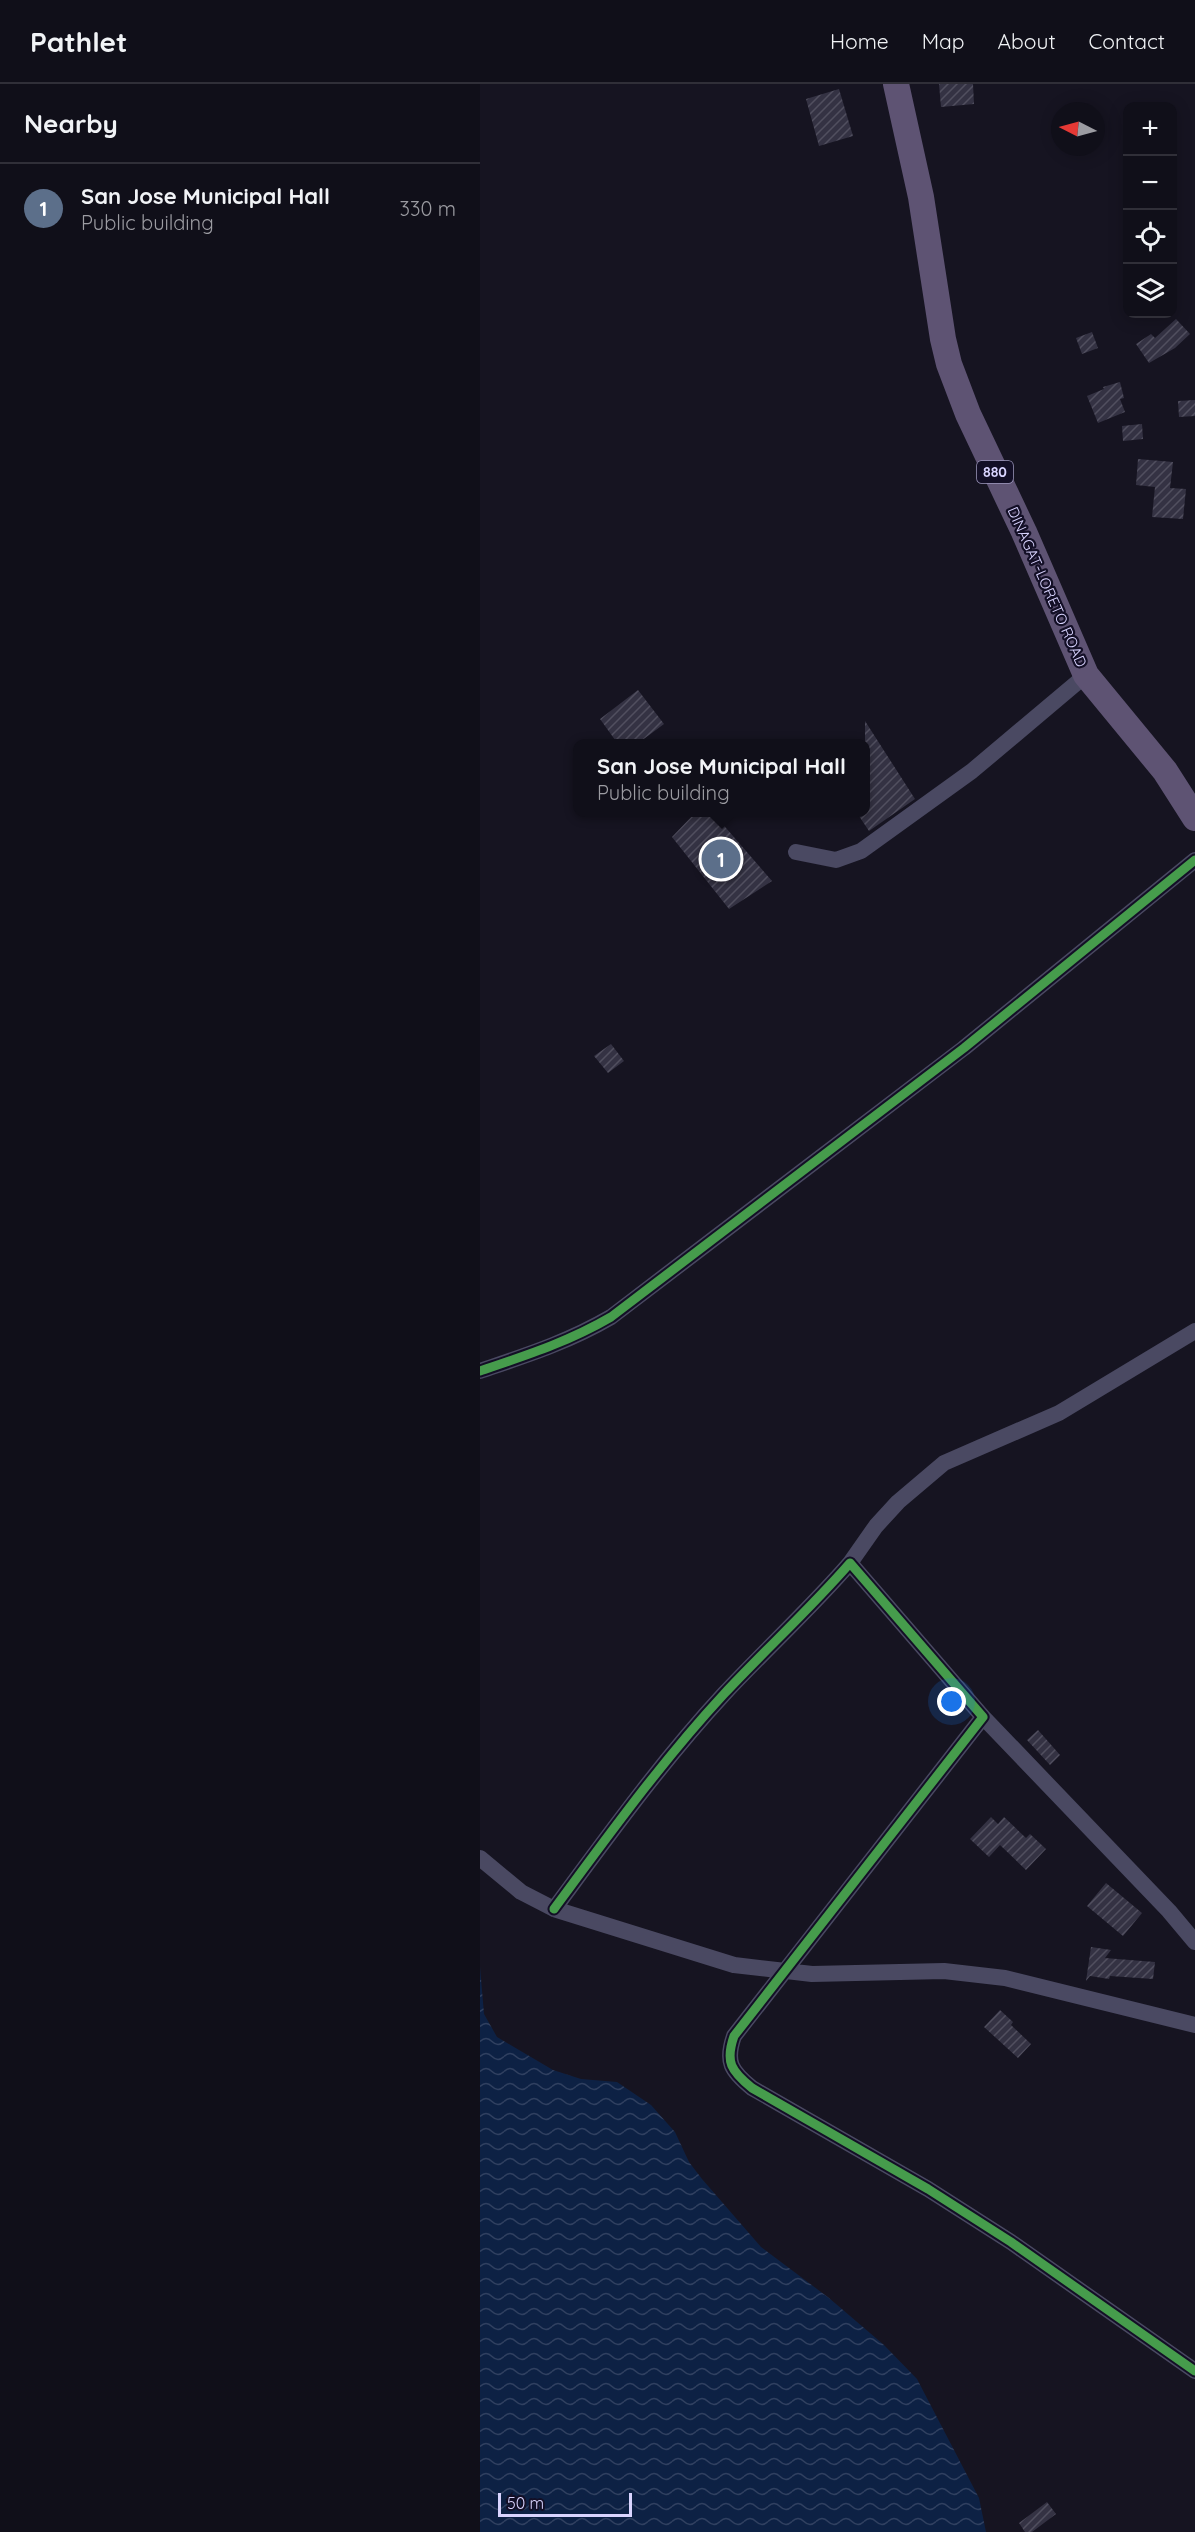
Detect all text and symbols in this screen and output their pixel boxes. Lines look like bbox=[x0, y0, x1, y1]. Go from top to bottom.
text: Pathlet bbox=[30, 24, 127, 59]
text: Home bbox=[830, 28, 889, 54]
text: Map bbox=[922, 28, 965, 54]
text: About bbox=[998, 28, 1056, 54]
text: Contact bbox=[1089, 28, 1165, 54]
north arrow bbox=[1051, 102, 1105, 156]
map controls bbox=[1123, 102, 1177, 318]
button: + bbox=[1123, 102, 1177, 156]
text: Nearby bbox=[24, 107, 118, 140]
button: − bbox=[1123, 156, 1177, 210]
text: San Jose Municipal Hall bbox=[81, 182, 330, 210]
text: 1 bbox=[40, 196, 47, 221]
text: 330 m bbox=[399, 196, 456, 221]
text: Public building bbox=[81, 210, 214, 235]
button: locate bbox=[1123, 210, 1177, 264]
button: layers bbox=[1123, 264, 1177, 318]
road number: 880 bbox=[977, 461, 1013, 483]
street label: DINAGAT-LORETO ROAD bbox=[1004, 504, 1091, 670]
popup bbox=[573, 739, 870, 817]
text: San Jose Municipal Hall bbox=[597, 752, 846, 780]
text: Public building bbox=[597, 780, 730, 805]
pin: 1 bbox=[702, 836, 740, 882]
your location bbox=[937, 1687, 966, 1716]
scale bar bbox=[498, 2490, 632, 2518]
text: 50 m bbox=[507, 2493, 544, 2513]

